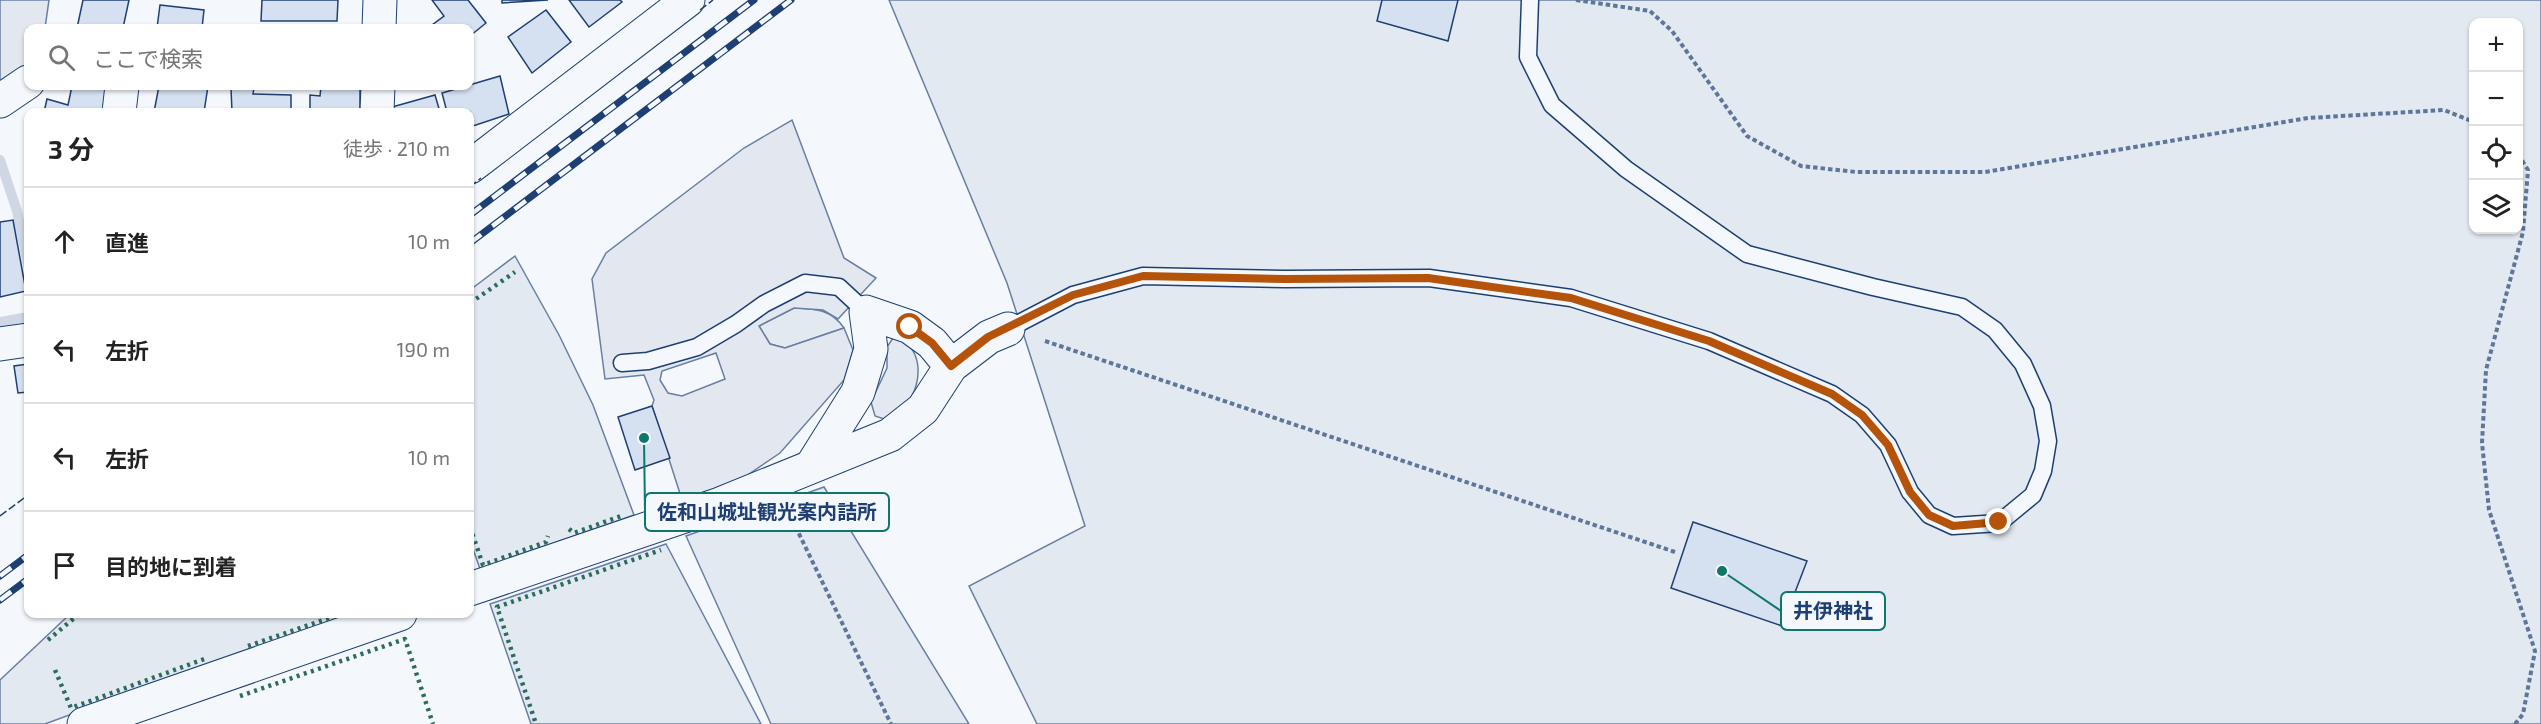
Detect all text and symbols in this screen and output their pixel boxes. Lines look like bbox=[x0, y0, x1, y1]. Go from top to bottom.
map controls bbox=[2469, 18, 2523, 234]
button: + bbox=[2469, 18, 2523, 72]
search box bbox=[24, 24, 474, 90]
icon: search bbox=[45, 41, 78, 74]
text: ここで検索 bbox=[93, 45, 203, 71]
button: − bbox=[2469, 72, 2523, 126]
button: locate bbox=[2469, 126, 2523, 180]
text: 3 分 bbox=[48, 133, 94, 164]
text: 徒歩 · 210 m bbox=[343, 136, 450, 160]
button: layers bbox=[2469, 180, 2523, 234]
icon: ahead bbox=[48, 225, 81, 258]
text: 直進 bbox=[105, 229, 149, 255]
text: 10 m bbox=[408, 229, 450, 253]
route start bbox=[896, 313, 922, 339]
icon: left bbox=[48, 333, 81, 366]
text: 左折 bbox=[105, 337, 149, 363]
text: 190 m bbox=[397, 337, 450, 361]
icon: left bbox=[48, 441, 81, 474]
text: 左折 bbox=[105, 445, 149, 471]
text: 10 m bbox=[408, 445, 450, 469]
callout: 佐和山城址観光案内詰所 bbox=[645, 493, 889, 531]
text: 佐和山城址観光案内詰所 bbox=[657, 499, 877, 523]
route end bbox=[1985, 508, 2011, 534]
icon: arrive bbox=[48, 549, 81, 582]
text: 目的地に到着 bbox=[105, 553, 237, 579]
callout: 井伊神社 bbox=[1781, 592, 1885, 630]
text: 井伊神社 bbox=[1793, 598, 1873, 622]

